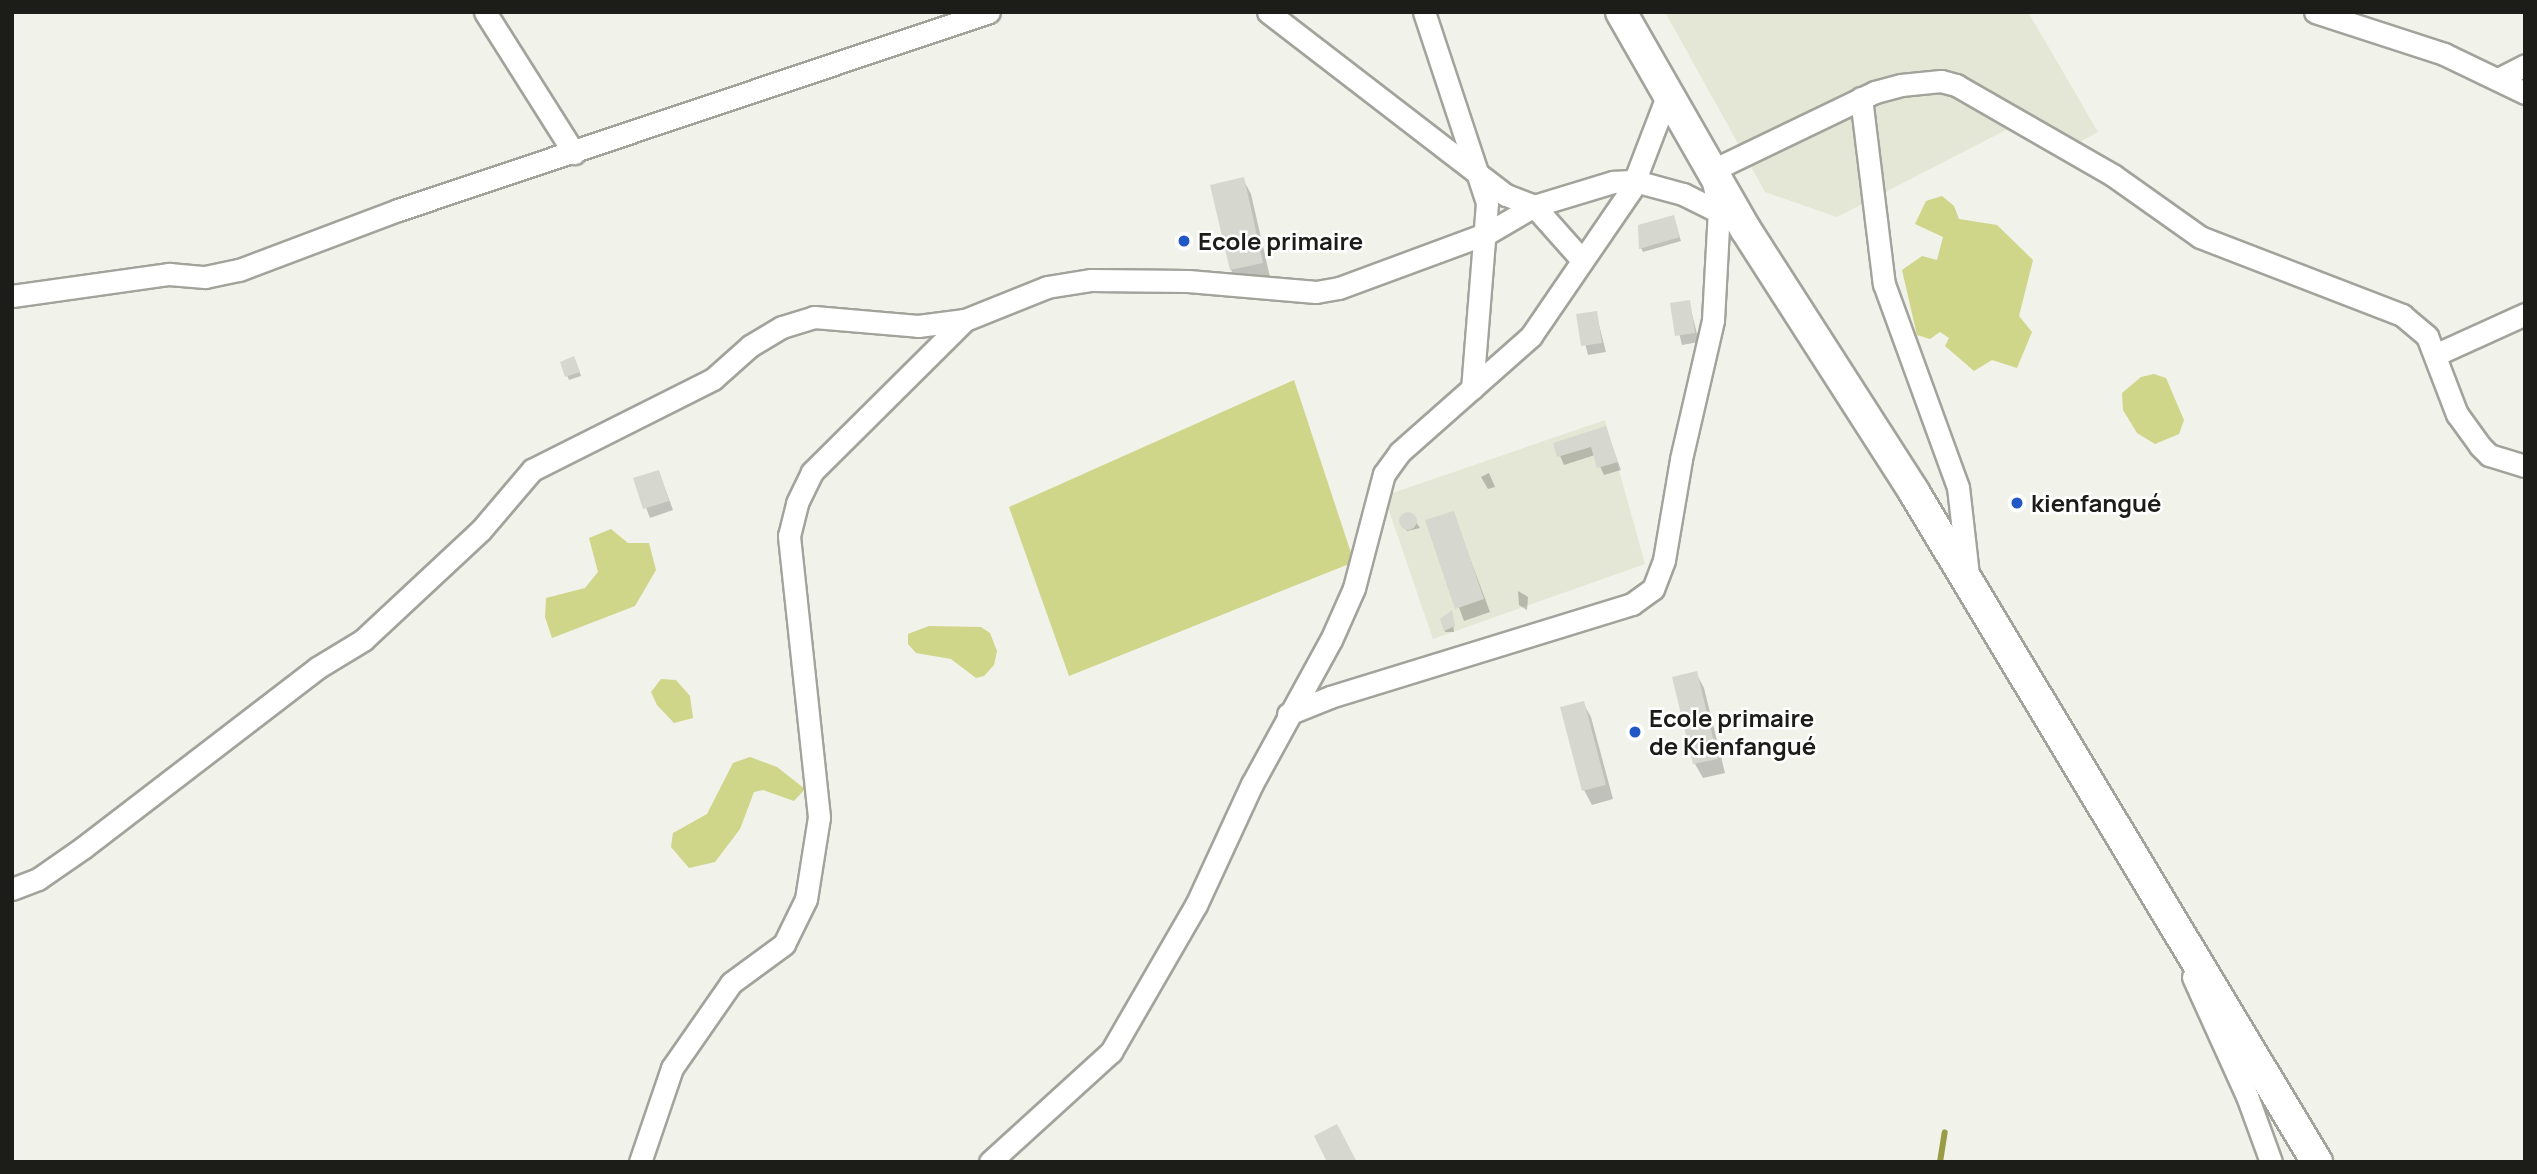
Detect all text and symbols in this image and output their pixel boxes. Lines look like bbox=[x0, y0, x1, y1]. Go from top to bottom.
place label: Ecole primaire bbox=[1198, 227, 1363, 255]
marker: Ecole primaire bbox=[1176, 233, 1192, 249]
place label: kienfangué bbox=[2031, 489, 2162, 517]
marker: kienfangué bbox=[2009, 495, 2025, 511]
place label: Ecole primaire de Kienfangué bbox=[1649, 704, 1816, 760]
marker: Ecole primaire de Kienfangué bbox=[1627, 724, 1643, 740]

